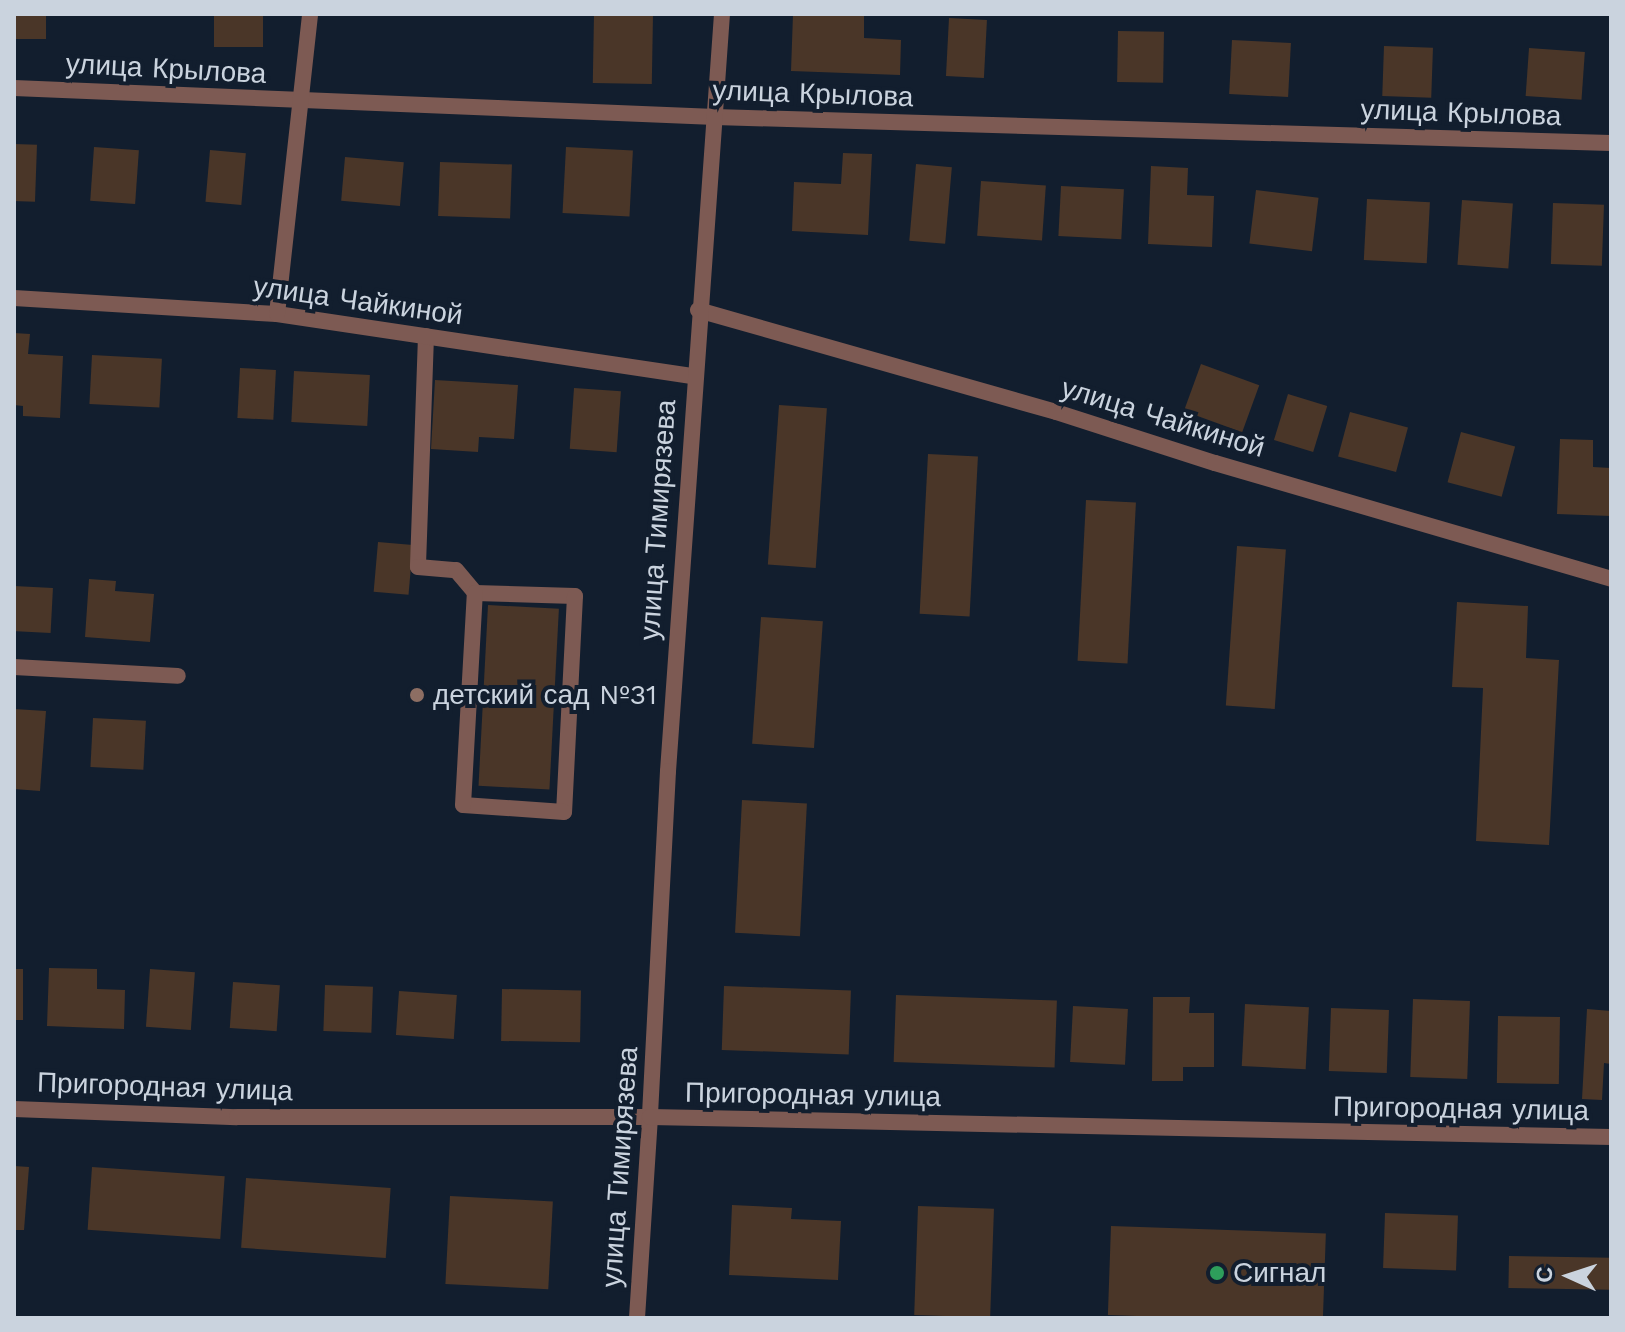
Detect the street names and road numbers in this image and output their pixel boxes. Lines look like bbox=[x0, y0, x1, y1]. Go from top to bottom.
street label: улица Крылова bbox=[65, 47, 267, 91]
street label: улица Крылова bbox=[712, 74, 914, 114]
street label: улица Крылова bbox=[1360, 93, 1562, 133]
street label: улица Чайкиной bbox=[251, 270, 465, 332]
street label: улица Чайкиной bbox=[1057, 371, 1269, 465]
street label: улица Тимирязева bbox=[633, 398, 683, 642]
street label: улица Тимирязева bbox=[595, 1045, 645, 1289]
street label: Пригородная улица bbox=[36, 1066, 294, 1108]
street label: Пригородная улица bbox=[685, 1076, 941, 1114]
street label: Пригородная улица bbox=[1333, 1090, 1589, 1128]

